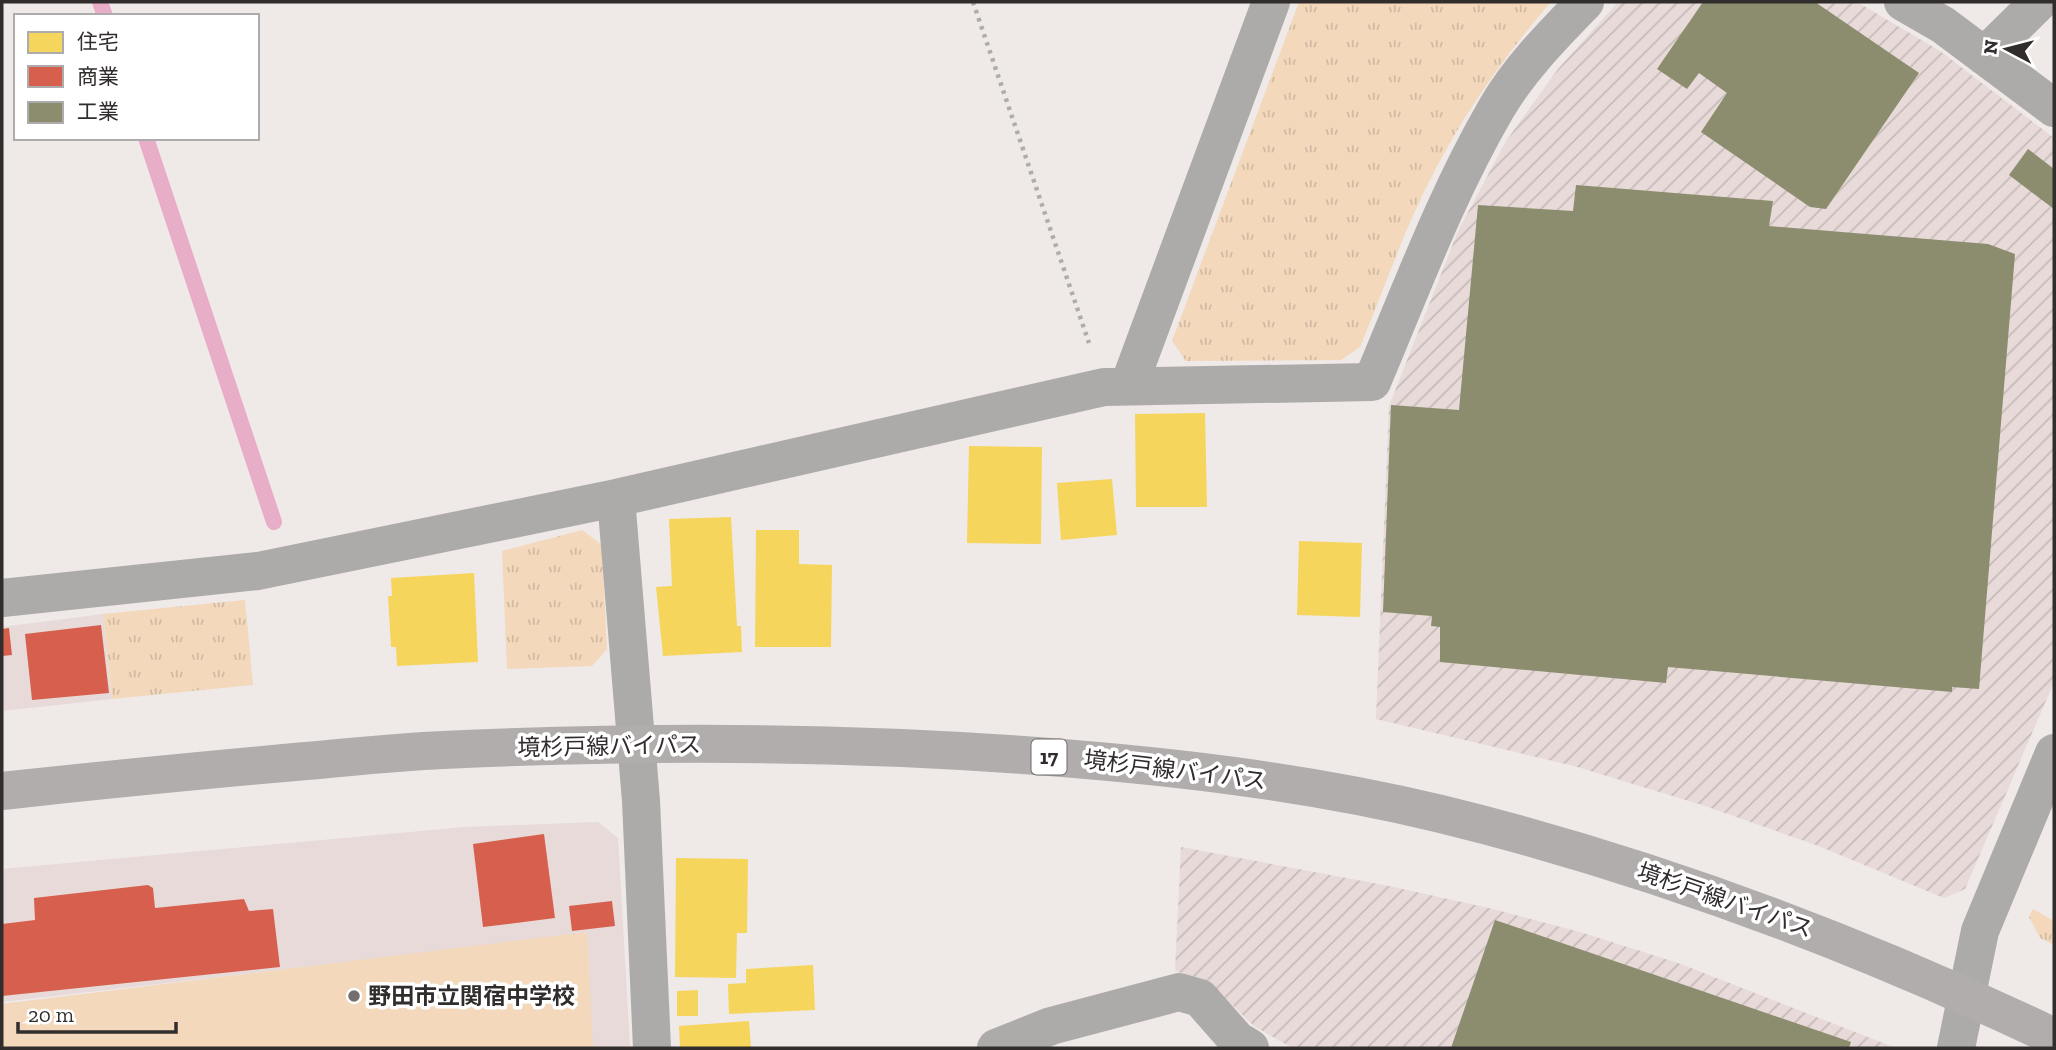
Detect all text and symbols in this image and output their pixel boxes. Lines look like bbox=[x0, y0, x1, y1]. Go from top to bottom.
legend bbox=[14, 14, 259, 140]
north arrow bbox=[1972, 14, 2042, 84]
text: 住宅 bbox=[77, 29, 119, 54]
text: N bbox=[1978, 38, 2003, 56]
text: 商業 bbox=[77, 64, 119, 89]
text: 工業 bbox=[77, 99, 119, 124]
street label: 境杉戸線バイパス bbox=[517, 730, 701, 762]
road number: 17 bbox=[1032, 740, 1066, 774]
street label: 境杉戸線バイパス bbox=[1082, 745, 1268, 795]
street label: 境杉戸線バイパス bbox=[1634, 857, 1816, 943]
place label: 野田市立関宿中学校 bbox=[368, 982, 575, 1010]
marker: 野田市立関宿中学校 bbox=[346, 988, 362, 1004]
scale bar bbox=[18, 990, 175, 1034]
text: 20 m bbox=[28, 1002, 74, 1027]

